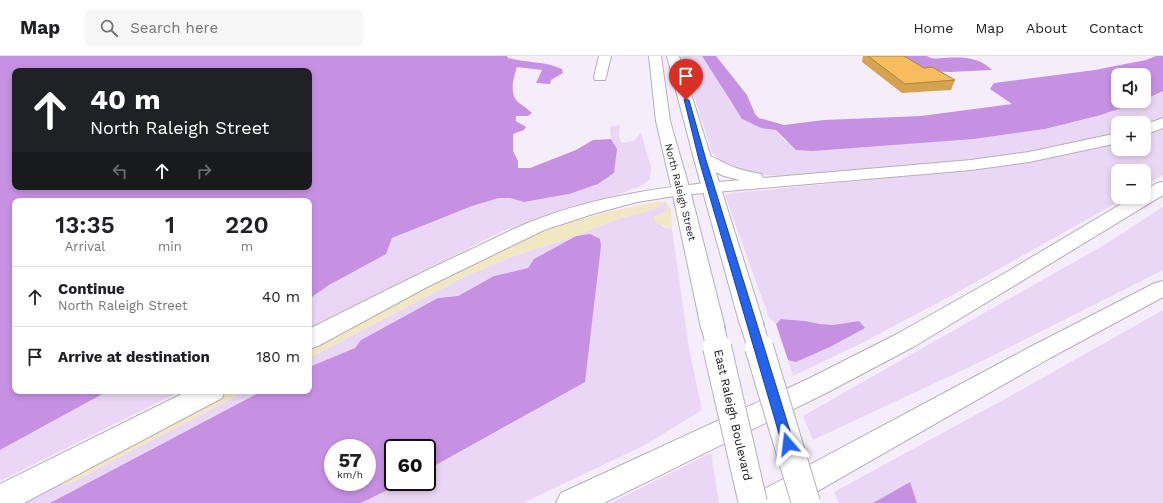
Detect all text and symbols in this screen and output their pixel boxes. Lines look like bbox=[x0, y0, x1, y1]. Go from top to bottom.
search box bbox=[84, 10, 364, 46]
text: Map bbox=[20, 16, 60, 39]
icon: search bbox=[98, 17, 120, 39]
text: Search here bbox=[130, 19, 218, 37]
text: Home bbox=[913, 20, 953, 36]
text: Map bbox=[975, 20, 1004, 36]
text: About bbox=[1026, 20, 1067, 36]
text: Contact bbox=[1089, 20, 1143, 36]
pin bbox=[669, 59, 703, 100]
icon: arrive bbox=[675, 65, 697, 87]
map controls bbox=[1111, 68, 1151, 204]
button: sound bbox=[1111, 68, 1151, 108]
text: 40 m bbox=[90, 83, 160, 116]
icon: ahead bbox=[24, 84, 76, 136]
button: + bbox=[1111, 116, 1151, 156]
text: North Raleigh Street bbox=[90, 117, 269, 138]
street label: North Raleigh Street bbox=[663, 142, 698, 243]
icon: left bbox=[109, 160, 131, 182]
icon: ahead bbox=[151, 160, 173, 182]
icon: right bbox=[193, 160, 215, 182]
button: − bbox=[1111, 164, 1151, 204]
text: 13:35 bbox=[55, 211, 115, 239]
text: 1 bbox=[165, 211, 175, 239]
text: 220 bbox=[225, 211, 269, 239]
text: Arrival bbox=[65, 239, 105, 254]
text: min bbox=[158, 239, 182, 254]
text: m bbox=[241, 239, 253, 254]
text: Continue bbox=[58, 280, 125, 298]
icon: ahead bbox=[24, 286, 46, 308]
text: 40 m bbox=[262, 288, 300, 306]
text: North Raleigh Street bbox=[58, 298, 188, 313]
icon: arrive bbox=[24, 346, 46, 368]
text: Arrive at destination bbox=[58, 348, 210, 366]
text: 180 m bbox=[256, 348, 300, 366]
street label: East Raleigh Boulevard bbox=[711, 348, 755, 482]
position arrow bbox=[767, 423, 809, 465]
speed limit sign: 60 bbox=[384, 439, 436, 491]
text: 57 bbox=[338, 448, 362, 472]
text: km/h bbox=[337, 469, 363, 480]

